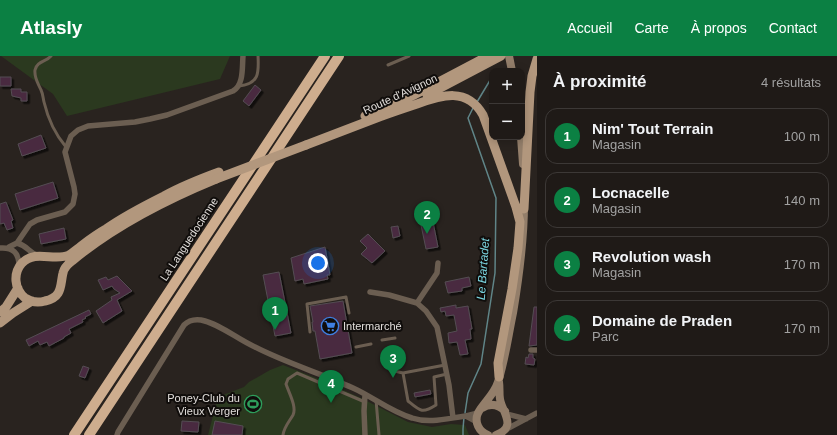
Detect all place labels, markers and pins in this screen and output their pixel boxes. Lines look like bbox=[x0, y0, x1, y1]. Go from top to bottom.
pin: 2 bbox=[414, 201, 440, 234]
pin: 1 bbox=[262, 297, 288, 330]
supermarket icon: Intermarché bbox=[320, 316, 340, 336]
place label: Intermarché bbox=[343, 320, 402, 332]
pin: 3 bbox=[380, 345, 406, 378]
pin: 4 bbox=[318, 370, 344, 403]
place label: Poney-Club du Vieux Verger bbox=[167, 392, 240, 417]
sports icon: Poney-Club du Vieux Verger bbox=[243, 394, 263, 414]

